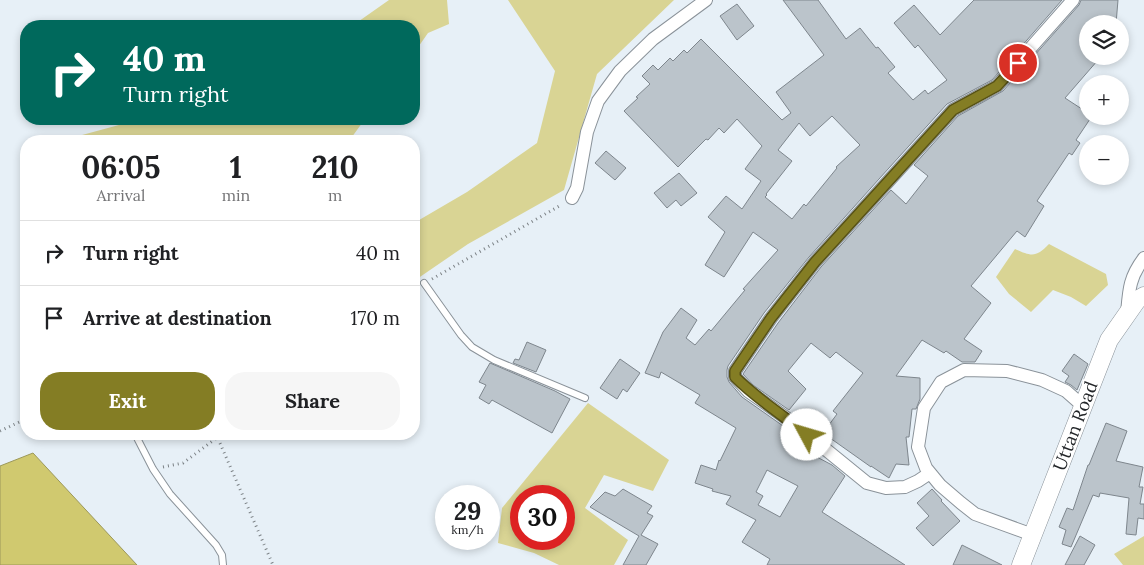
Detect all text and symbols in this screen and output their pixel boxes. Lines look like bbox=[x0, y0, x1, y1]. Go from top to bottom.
map controls bbox=[1079, 15, 1129, 185]
button: layers bbox=[1079, 15, 1129, 65]
text: 40 m bbox=[123, 36, 206, 81]
icon: right bbox=[40, 40, 105, 105]
pin bbox=[997, 42, 1039, 84]
icon: arrive bbox=[1004, 49, 1032, 77]
button: + bbox=[1079, 75, 1129, 125]
text: Turn right bbox=[123, 80, 228, 108]
button: − bbox=[1079, 135, 1129, 185]
text: 06:05 bbox=[81, 148, 160, 186]
text: 1 bbox=[230, 148, 242, 186]
text: 210 bbox=[311, 148, 359, 186]
text: Arrival bbox=[96, 185, 145, 205]
text: min bbox=[222, 185, 250, 205]
text: m bbox=[328, 185, 342, 205]
icon: right bbox=[40, 239, 68, 267]
text: Turn right bbox=[83, 241, 179, 265]
text: 40 m bbox=[356, 241, 400, 265]
icon: arrive bbox=[40, 304, 68, 332]
text: Arrive at destination bbox=[83, 306, 272, 330]
text: 170 m bbox=[351, 306, 400, 330]
button: Exit bbox=[40, 372, 215, 430]
button: Share bbox=[225, 372, 400, 430]
street label: Uttan Road bbox=[1047, 378, 1103, 474]
position arrow bbox=[780, 408, 832, 460]
speed limit sign: 30 bbox=[510, 485, 575, 550]
text: 29 bbox=[454, 495, 481, 527]
text: km/h bbox=[451, 522, 484, 537]

